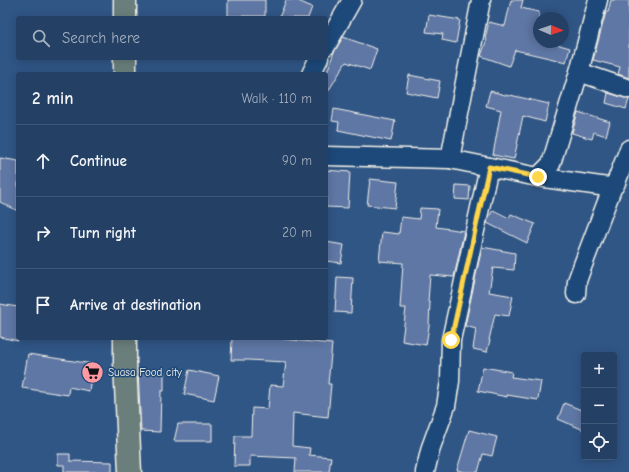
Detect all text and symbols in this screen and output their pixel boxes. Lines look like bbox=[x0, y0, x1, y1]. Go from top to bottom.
north arrow bbox=[533, 12, 569, 48]
search box bbox=[16, 16, 328, 60]
icon: search bbox=[30, 27, 52, 49]
text: Search here bbox=[62, 29, 140, 47]
text: 2 min bbox=[32, 89, 73, 108]
text: Walk · 110 m bbox=[241, 91, 312, 106]
icon: ahead bbox=[32, 150, 54, 172]
text: Continue bbox=[70, 152, 127, 170]
text: 90 m bbox=[282, 153, 312, 168]
route end bbox=[529, 168, 547, 186]
icon: right bbox=[32, 222, 54, 244]
text: Turn right bbox=[70, 224, 136, 242]
text: 20 m bbox=[282, 225, 312, 240]
icon: arrive bbox=[32, 294, 54, 316]
text: Arrive at destination bbox=[70, 296, 201, 314]
route start bbox=[442, 331, 460, 349]
map controls bbox=[581, 352, 617, 460]
button: + bbox=[581, 352, 617, 388]
supermarket icon: Suasa Food city bbox=[79, 359, 105, 385]
place label: Suasa Food city bbox=[108, 366, 182, 379]
button: − bbox=[581, 388, 617, 424]
button: locate bbox=[581, 424, 617, 460]

